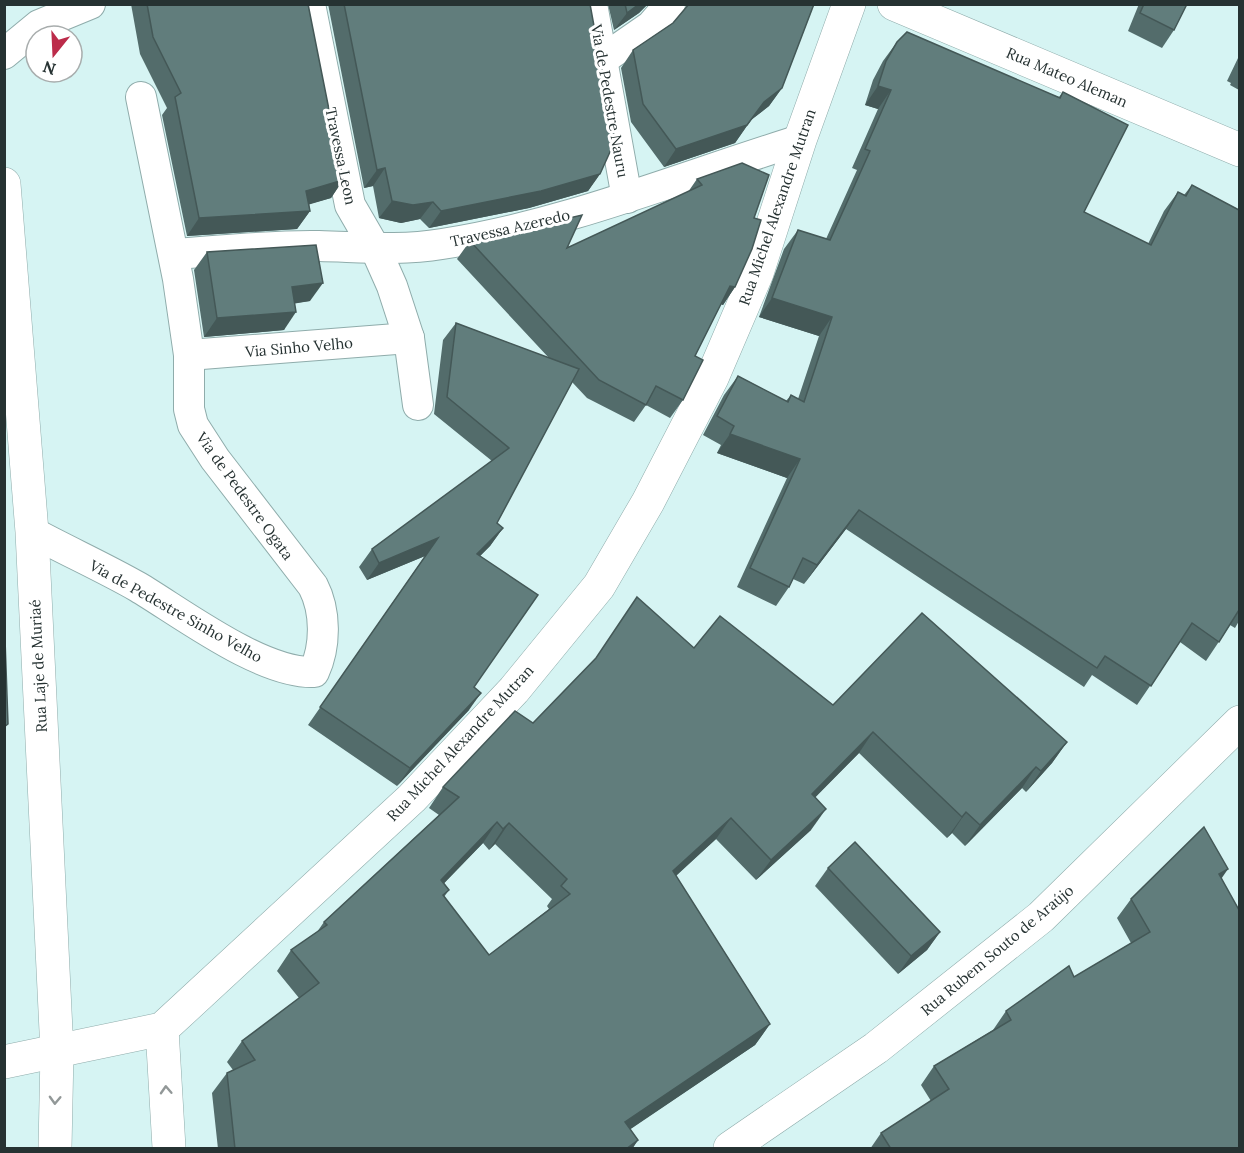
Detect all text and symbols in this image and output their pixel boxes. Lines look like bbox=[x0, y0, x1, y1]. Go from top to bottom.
street label: Via de Pedestre Nauru bbox=[587, 22, 633, 179]
north arrow bbox=[24, 24, 84, 84]
street label: Rua Mateo Aleman bbox=[1003, 43, 1131, 111]
text: N bbox=[40, 57, 58, 80]
street label: Travessa Leon bbox=[321, 106, 361, 206]
street label: Rua Michel Alexandre Mutran bbox=[734, 106, 820, 308]
street label: Travessa Azeredo bbox=[448, 205, 572, 251]
street label: Via Sinho Velho bbox=[243, 333, 354, 361]
street label: Via de Pedestre Ogata bbox=[192, 428, 298, 564]
street label: Via de Pedestre Sinho Velho bbox=[85, 555, 266, 667]
street label: Rua Laje de Muriaé bbox=[25, 599, 51, 733]
street label: Rua Michel Alexandre Mutran bbox=[383, 661, 537, 825]
street label: Rua Rubem Souto de Araújo bbox=[917, 880, 1077, 1019]
one-way arrow bbox=[159, 1086, 172, 1095]
one-way arrow bbox=[49, 1096, 62, 1105]

